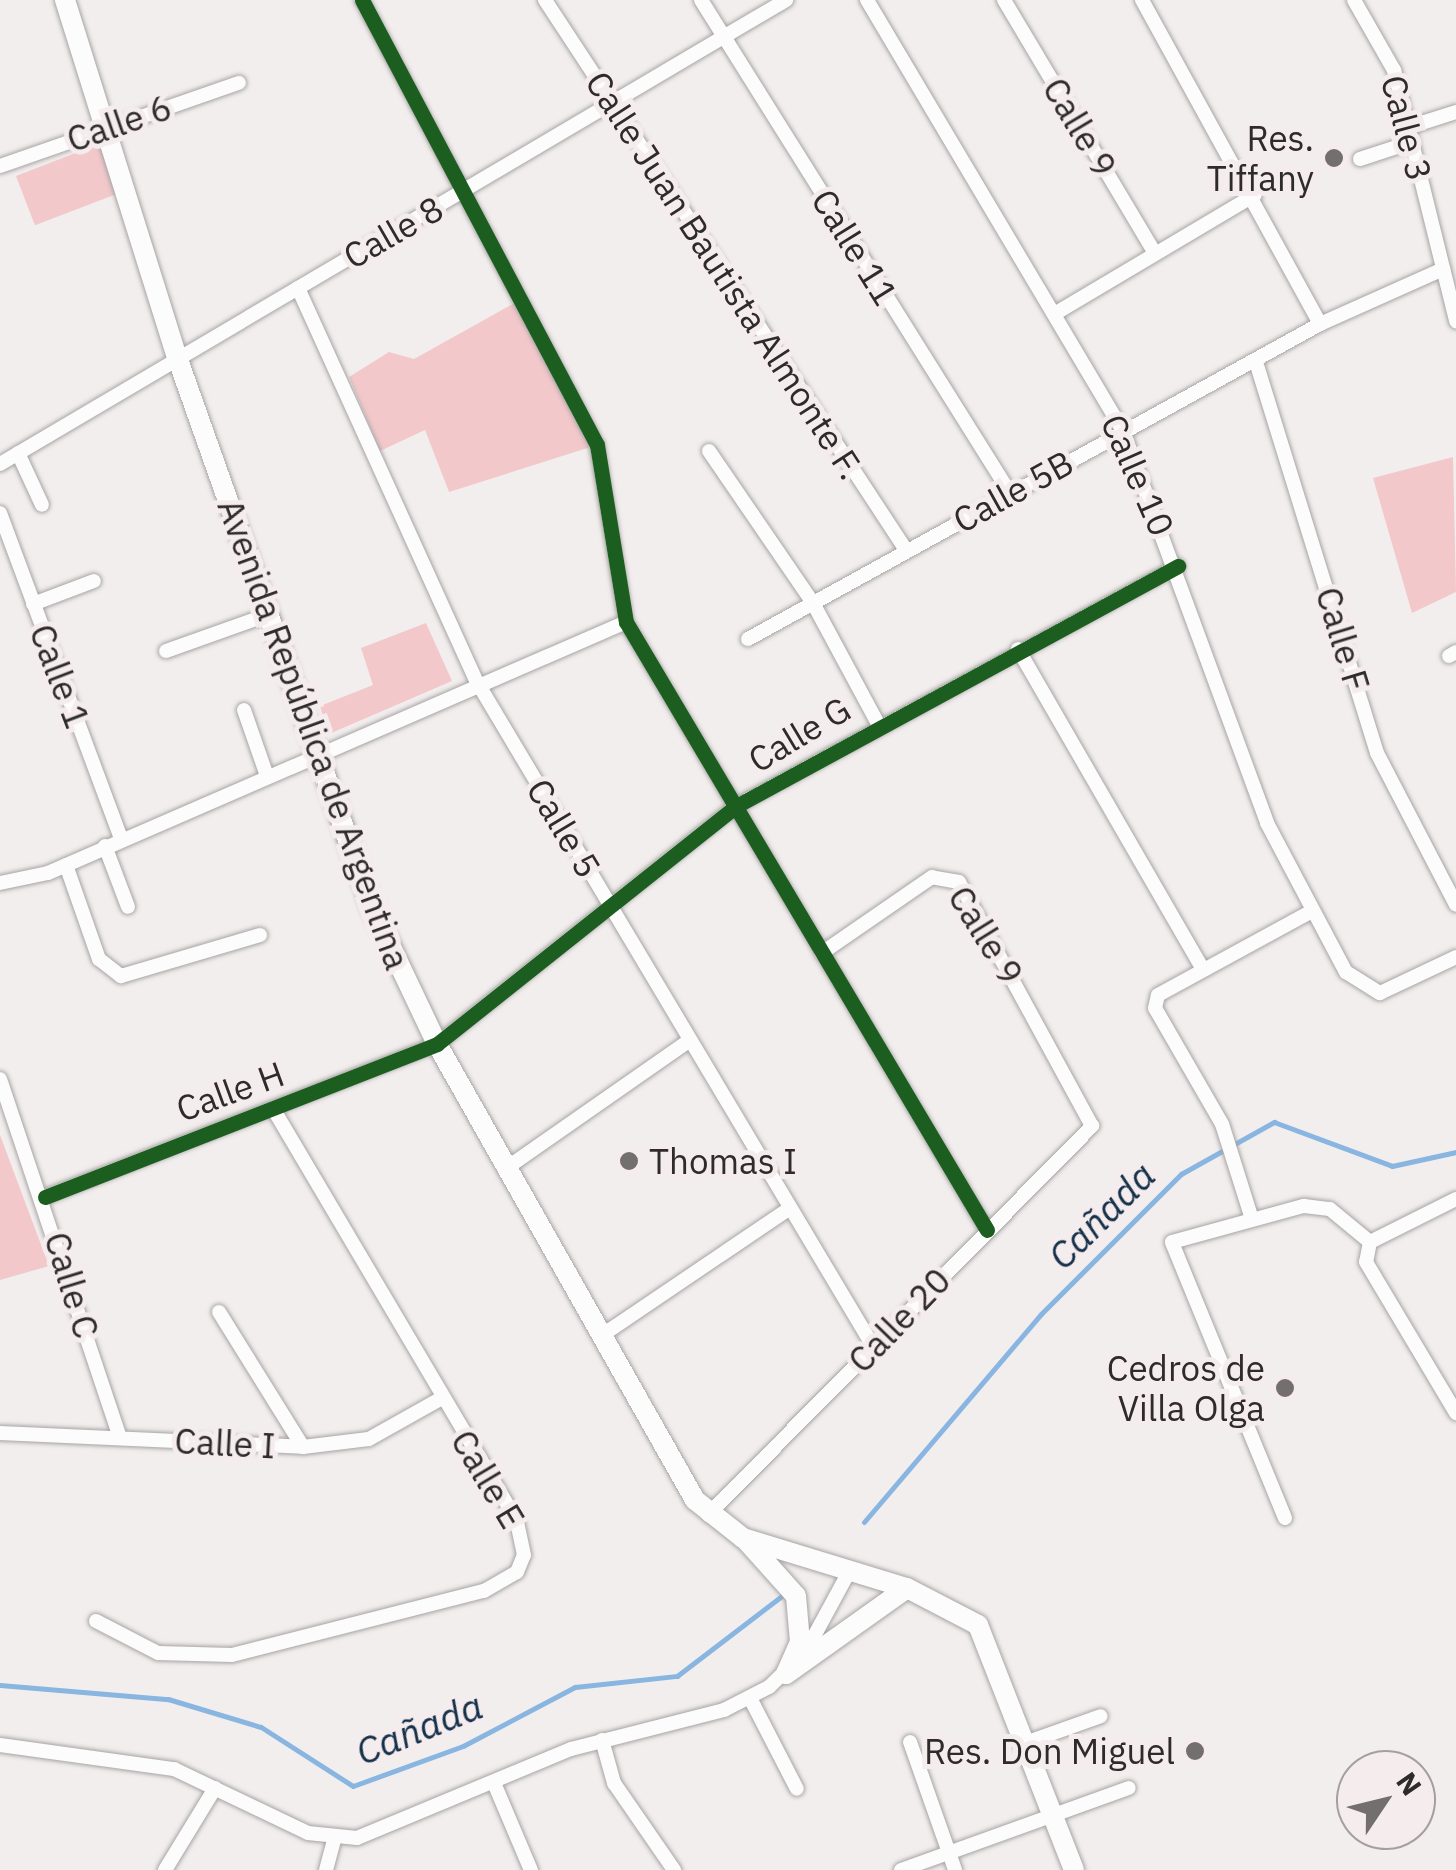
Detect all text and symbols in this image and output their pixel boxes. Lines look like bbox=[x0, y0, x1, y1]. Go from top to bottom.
street label: Calle Juan Bautista Almonte F. bbox=[577, 63, 873, 487]
street label: Calle 9 bbox=[1034, 70, 1126, 184]
street label: Calle 3 bbox=[1373, 71, 1441, 185]
street label: Calle 6 bbox=[61, 86, 177, 160]
place label: Res. Tiffany bbox=[1207, 117, 1314, 199]
marker: Res. Tiffany bbox=[1323, 147, 1345, 169]
street label: Calle 11 bbox=[803, 181, 907, 313]
street label: Calle 8 bbox=[336, 187, 450, 277]
street label: Calle 10 bbox=[1093, 408, 1183, 542]
street label: Calle 5B bbox=[946, 441, 1080, 541]
street label: Avenida República de Argentina bbox=[209, 493, 419, 975]
street label: Calle F bbox=[1307, 582, 1379, 696]
street label: Calle 1 bbox=[21, 618, 99, 734]
street label: Calle G bbox=[741, 687, 857, 781]
street label: Calle 5 bbox=[518, 771, 610, 885]
street label: Calle 9 bbox=[940, 878, 1032, 992]
street label: Calle H bbox=[170, 1052, 290, 1130]
place label: Thomas I bbox=[649, 1140, 797, 1182]
marker: Thomas I bbox=[618, 1150, 640, 1172]
water label: Cañada bbox=[1038, 1152, 1164, 1278]
street label: Calle C bbox=[36, 1227, 108, 1343]
street label: Calle 20 bbox=[839, 1259, 959, 1381]
place label: Cedros de Villa Olga bbox=[1107, 1347, 1265, 1429]
marker: Cedros de Villa Olga bbox=[1274, 1377, 1296, 1399]
street label: Calle I bbox=[174, 1419, 276, 1467]
street label: Calle E bbox=[442, 1422, 534, 1536]
water label: Cañada bbox=[349, 1682, 489, 1774]
place label: Res. Don Miguel bbox=[924, 1730, 1175, 1772]
marker: Res. Don Miguel bbox=[1184, 1740, 1206, 1762]
north arrow bbox=[1336, 1750, 1436, 1850]
text: N bbox=[1388, 1765, 1430, 1803]

